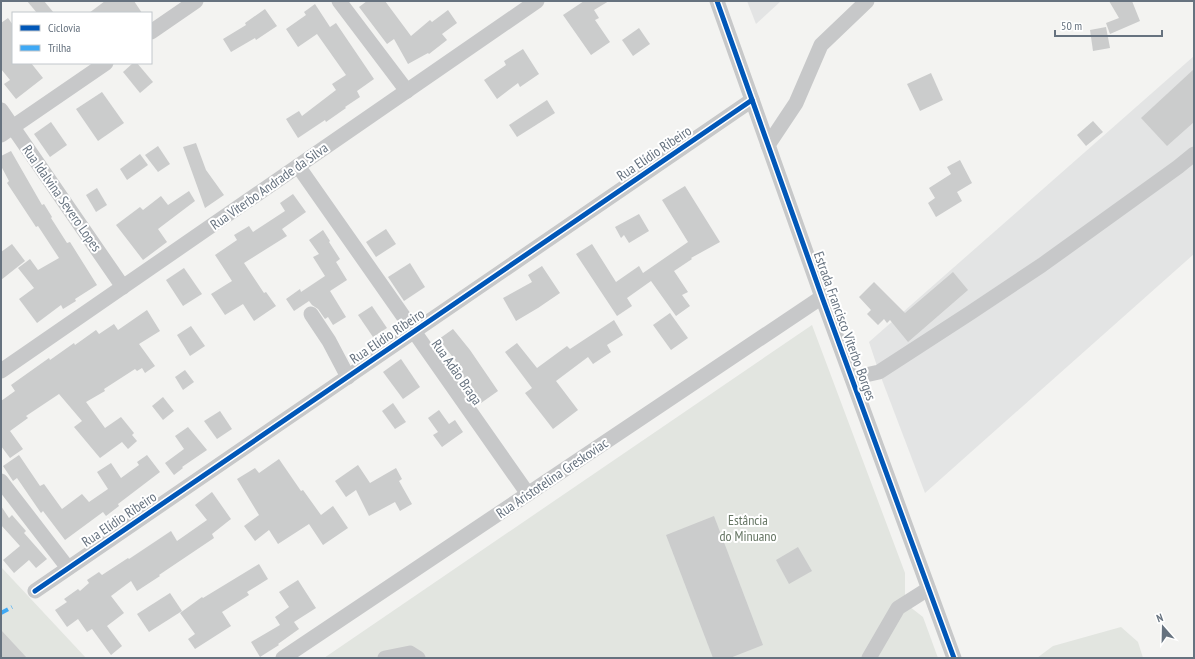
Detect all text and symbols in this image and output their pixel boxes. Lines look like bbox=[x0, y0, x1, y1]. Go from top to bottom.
legend bbox=[12, 12, 152, 64]
scale bar bbox=[1055, 12, 1162, 38]
text: 50 m bbox=[1061, 18, 1082, 33]
text: Ciclovia bbox=[48, 20, 80, 35]
text: Trilha bbox=[48, 40, 71, 55]
street label: Rua Elídio Ribeiro bbox=[613, 121, 695, 185]
street label: Rua Viterbo Andrade da Silva bbox=[207, 139, 331, 233]
street label: Rua Idalvina Severo Lopes bbox=[18, 141, 106, 255]
street label: Estrada Francisco Viterbo Borges bbox=[810, 249, 880, 403]
street label: Rua Elídio Ribeiro bbox=[346, 304, 428, 368]
street label: Rua Adão Braga bbox=[428, 336, 486, 408]
street label: Rua Aristotelina Greskoviac bbox=[493, 434, 611, 522]
street label: Rua Elídio Ribeiro bbox=[78, 487, 160, 551]
park label: Estância do Minuano bbox=[719, 511, 777, 545]
north arrow bbox=[1143, 607, 1183, 647]
text: N bbox=[1154, 610, 1165, 625]

